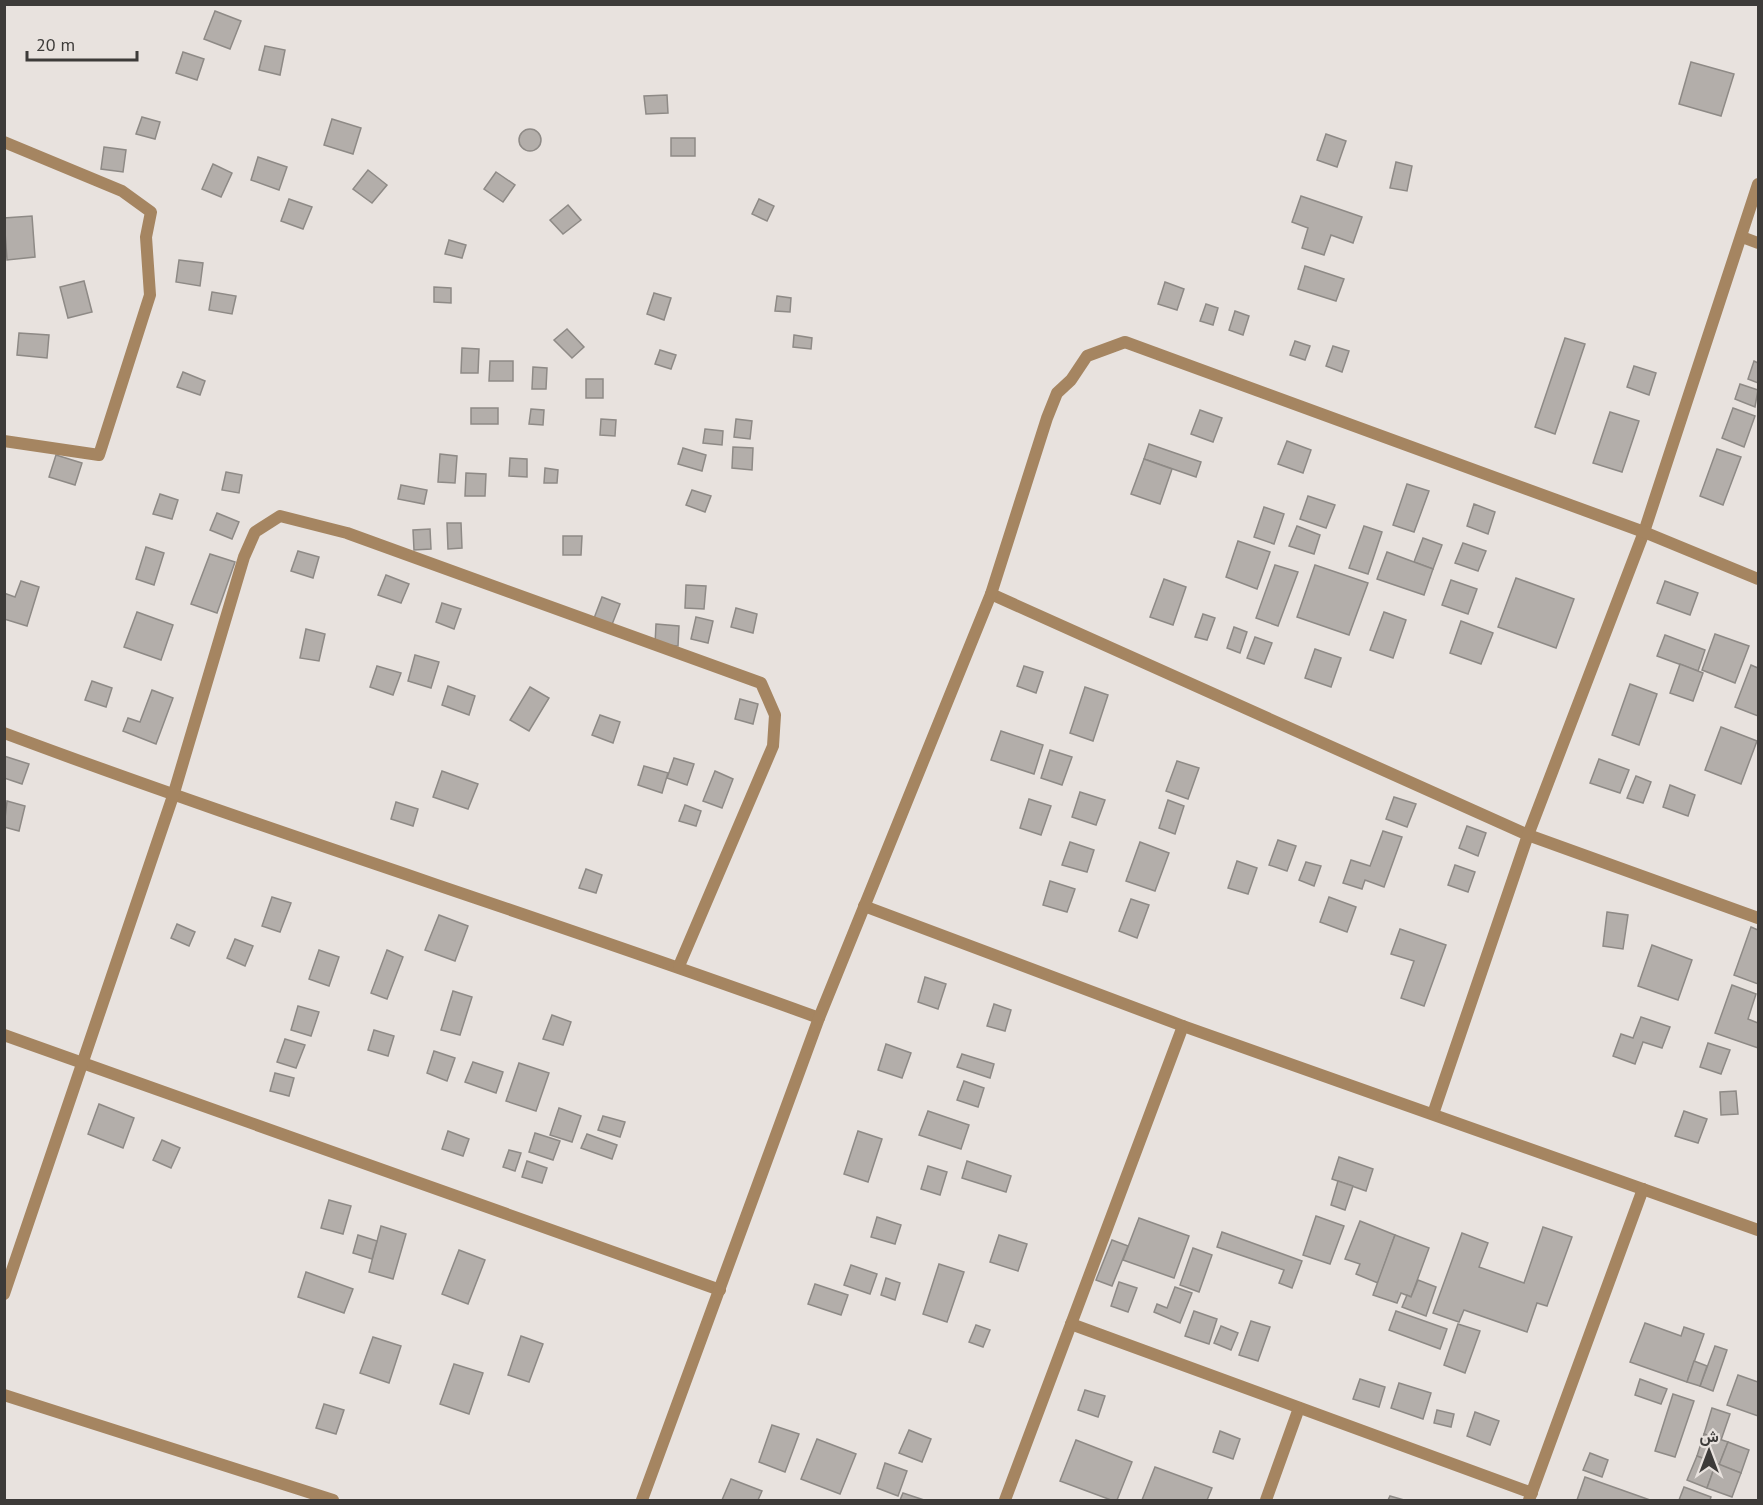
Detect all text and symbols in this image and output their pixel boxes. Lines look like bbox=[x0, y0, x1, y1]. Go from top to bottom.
scale bar bbox=[27, 24, 136, 62]
text: 20 m bbox=[36, 33, 75, 56]
north arrow bbox=[1679, 1421, 1739, 1481]
text: ش bbox=[1699, 1426, 1719, 1446]

